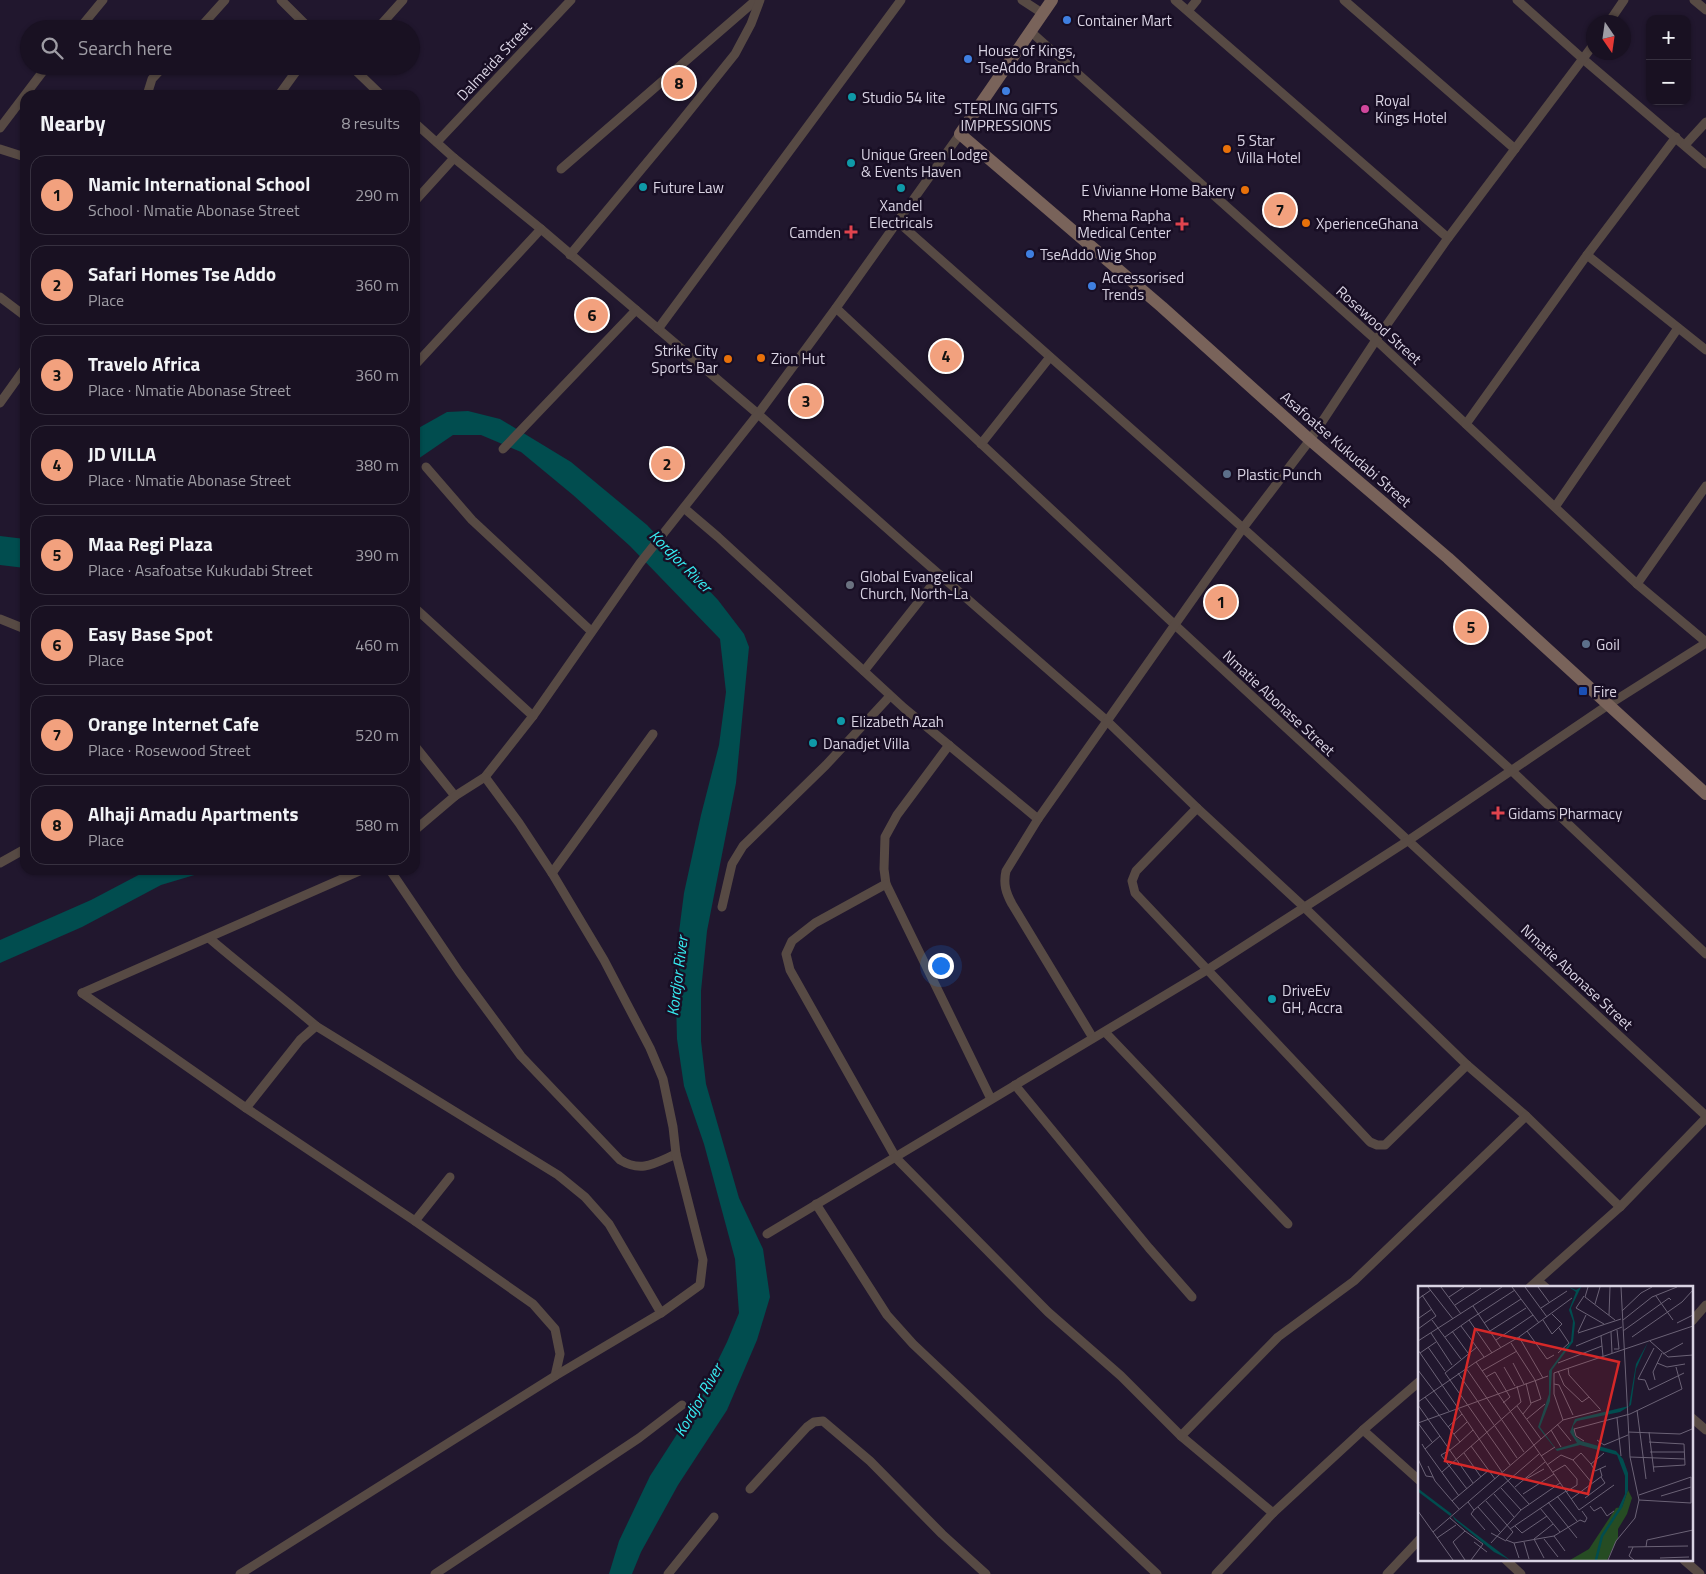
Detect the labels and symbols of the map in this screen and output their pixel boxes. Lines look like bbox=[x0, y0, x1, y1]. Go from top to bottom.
place label: Container Mart bbox=[1077, 9, 1172, 32]
marker: Container Mart bbox=[1061, 14, 1073, 26]
north arrow bbox=[1586, 15, 1631, 60]
street label: Dalmeida Street bbox=[451, 16, 538, 106]
place label: House of Kings, TseAddo Branch bbox=[978, 39, 1080, 79]
marker: House of Kings, TseAddo Branch bbox=[962, 53, 974, 65]
pin: 8 bbox=[663, 64, 695, 102]
marker: STERLING GIFTS IMPRESSIONS bbox=[1000, 85, 1012, 97]
place label: Studio 54 lite bbox=[862, 86, 945, 109]
place label: Royal Kings Hotel bbox=[1375, 89, 1447, 129]
marker: Studio 54 lite bbox=[846, 91, 858, 103]
place label: STERLING GIFTS IMPRESSIONS bbox=[954, 97, 1058, 137]
marker: Royal Kings Hotel bbox=[1359, 103, 1371, 115]
place label: 5 Star Villa Hotel bbox=[1237, 129, 1301, 169]
place label: Unique Green Lodge & Events Haven bbox=[861, 143, 988, 183]
marker: 5 Star Villa Hotel bbox=[1221, 143, 1233, 155]
marker: Unique Green Lodge & Events Haven bbox=[845, 157, 857, 169]
place label: Future Law bbox=[653, 176, 724, 199]
place label: E Vivianne Home Bakery bbox=[1081, 179, 1235, 202]
marker: Future Law bbox=[637, 181, 649, 193]
marker: Xandel Electricals bbox=[895, 182, 907, 194]
marker: E Vivianne Home Bakery bbox=[1239, 184, 1251, 196]
pin: 7 bbox=[1264, 191, 1296, 229]
place label: Xandel Electricals bbox=[869, 194, 933, 234]
place label: Rhema Rapha Medical Center bbox=[1077, 204, 1171, 244]
place label: XperienceGhana bbox=[1316, 212, 1419, 235]
marker: Rhema Rapha Medical Center bbox=[1175, 217, 1189, 231]
marker: XperienceGhana bbox=[1300, 217, 1312, 229]
place label: Camden bbox=[789, 221, 841, 244]
marker: Camden bbox=[845, 226, 857, 238]
place label: TseAddo Wig Shop bbox=[1040, 243, 1157, 266]
marker: TseAddo Wig Shop bbox=[1024, 248, 1036, 260]
place label: Accessorised Trends bbox=[1102, 266, 1184, 306]
marker: Accessorised Trends bbox=[1086, 280, 1098, 292]
street label: Rosewood Street bbox=[1331, 280, 1428, 370]
pin: 6 bbox=[576, 296, 608, 334]
pin: 4 bbox=[930, 337, 962, 375]
place label: Strike City Sports Bar bbox=[651, 339, 718, 379]
place label: Zion Hut bbox=[771, 347, 826, 370]
marker: Zion Hut bbox=[755, 352, 767, 364]
marker: Strike City Sports Bar bbox=[722, 353, 734, 365]
pin: 3 bbox=[790, 382, 822, 420]
street label: Asafoatse Kukudabi Street bbox=[1275, 386, 1417, 513]
pin: 2 bbox=[651, 445, 683, 483]
place label: Plastic Punch bbox=[1237, 463, 1322, 486]
marker: Plastic Punch bbox=[1221, 468, 1233, 480]
water label: Kordjor River bbox=[644, 524, 719, 599]
place label: Global Evangelical Church, North-La bbox=[860, 565, 973, 605]
marker: Global Evangelical Church, North-La bbox=[844, 579, 856, 591]
pin: 1 bbox=[1205, 583, 1237, 621]
pin: 5 bbox=[1455, 608, 1487, 646]
place label: Goil bbox=[1596, 633, 1620, 656]
marker: Goil bbox=[1580, 638, 1592, 650]
street label: Nmatie Abonase Street bbox=[1218, 645, 1341, 762]
place label: Fire bbox=[1593, 680, 1617, 703]
marker: Fire bbox=[1577, 685, 1589, 697]
place label: Elizabeth Azah bbox=[851, 710, 944, 733]
marker: Elizabeth Azah bbox=[835, 715, 847, 727]
place label: Danadjet Villa bbox=[823, 732, 910, 755]
marker: Danadjet Villa bbox=[807, 737, 819, 749]
place label: Gidams Pharmacy bbox=[1508, 802, 1622, 825]
marker: Gidams Pharmacy bbox=[1492, 807, 1504, 819]
street label: Nmatie Abonase Street bbox=[1516, 919, 1639, 1036]
water label: Kordjor River bbox=[660, 933, 694, 1017]
your location bbox=[928, 953, 954, 979]
place label: DriveEv GH, Accra bbox=[1282, 979, 1343, 1019]
marker: DriveEv GH, Accra bbox=[1266, 993, 1278, 1005]
inset map bbox=[1418, 1286, 1694, 1562]
water label: Kordjor River bbox=[668, 1358, 729, 1441]

